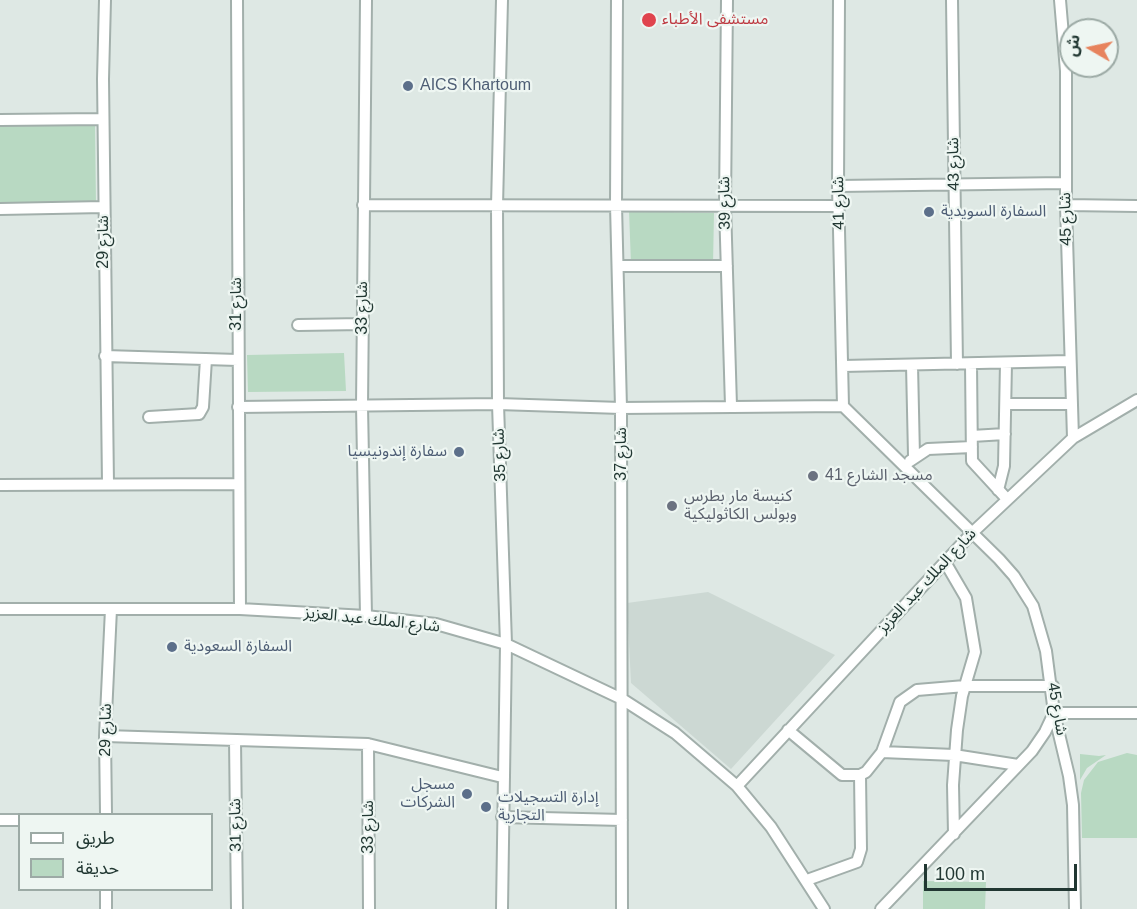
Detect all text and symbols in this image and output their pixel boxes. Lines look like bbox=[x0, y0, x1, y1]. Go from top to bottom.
place label: مستشفی الأطباء bbox=[662, 10, 768, 30]
marker: مستشفی الأطباء bbox=[640, 11, 658, 29]
north arrow bbox=[1059, 18, 1119, 78]
text: ش bbox=[1063, 33, 1083, 58]
place label: AICS Khartoum bbox=[420, 76, 531, 96]
marker: AICS Khartoum bbox=[401, 79, 415, 93]
street label: شارع 43 bbox=[944, 137, 964, 191]
street label: شارع 39 bbox=[715, 176, 735, 230]
street label: شارع 41 bbox=[829, 176, 849, 230]
street label: شارع 45 bbox=[1056, 192, 1076, 246]
place label: السفارة السويدية bbox=[941, 202, 1046, 222]
marker: السفارة السويدية bbox=[922, 205, 936, 219]
street label: شارع 29 bbox=[94, 215, 114, 269]
street label: شارع 31 bbox=[227, 277, 247, 331]
street label: شارع 33 bbox=[353, 281, 373, 335]
street label: شارع 37 bbox=[612, 427, 632, 481]
street label: شارع 35 bbox=[489, 428, 511, 482]
place label: سفارة إندونيسيا bbox=[347, 442, 447, 462]
marker: سفارة إندونيسيا bbox=[452, 445, 466, 459]
place label: مسجد الشارع 41 bbox=[825, 466, 933, 486]
marker: مسجد الشارع 41 bbox=[806, 469, 820, 483]
place label: كنيسة مار بطرس وبولس الكاثوليكية bbox=[684, 487, 797, 525]
marker: كنيسة مار بطرس وبولس الكاثوليكية bbox=[665, 499, 679, 513]
street label: شارع الملك عبد العزيز bbox=[873, 524, 981, 638]
street label: شارع الملك عبد العزيز bbox=[303, 603, 441, 637]
place label: السفارة السعودية bbox=[184, 637, 292, 657]
marker: السفارة السعودية bbox=[165, 640, 179, 654]
street label: شارع 45 bbox=[1043, 681, 1071, 737]
street label: شارع 29 bbox=[96, 703, 116, 757]
place label: مسجل الشركات bbox=[401, 775, 455, 813]
marker: مسجل الشركات bbox=[460, 787, 474, 801]
place label: إدارة التسجيلات التجارية bbox=[498, 788, 599, 826]
street label: شارع 31 bbox=[226, 798, 246, 852]
street label: شارع 33 bbox=[359, 800, 379, 854]
marker: إدارة التسجيلات التجارية bbox=[479, 800, 493, 814]
legend bbox=[18, 813, 213, 891]
text: طريق bbox=[76, 828, 115, 848]
scale bar bbox=[927, 852, 1080, 890]
text: حديقة bbox=[76, 858, 119, 878]
text: 100 m bbox=[935, 864, 985, 884]

